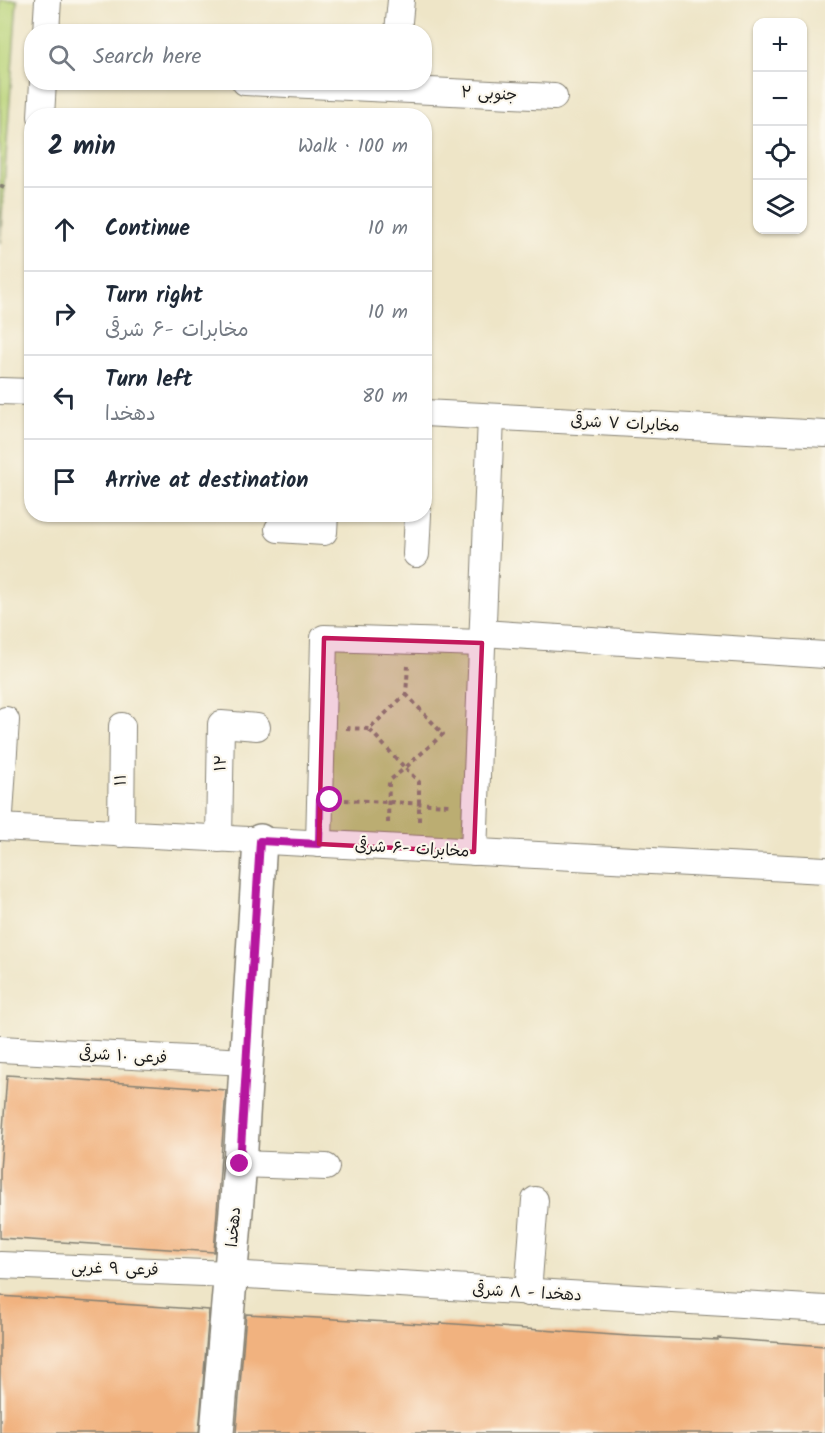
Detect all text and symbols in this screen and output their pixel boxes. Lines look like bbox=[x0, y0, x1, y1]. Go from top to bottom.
map controls bbox=[753, 18, 807, 234]
button: + bbox=[753, 18, 807, 72]
search box bbox=[24, 24, 432, 90]
text: Search here bbox=[93, 40, 201, 75]
icon: search bbox=[45, 41, 78, 74]
button: − bbox=[753, 72, 807, 126]
street label: ۲ جنوبی bbox=[460, 80, 518, 108]
text: 2 min bbox=[48, 126, 116, 168]
button: locate bbox=[753, 126, 807, 180]
text: Walk · 100 m bbox=[298, 131, 408, 163]
button: layers bbox=[753, 180, 807, 234]
text: Continue bbox=[105, 212, 190, 247]
icon: ahead bbox=[48, 213, 81, 246]
text: 10 m bbox=[368, 213, 408, 245]
text: Turn right bbox=[105, 279, 203, 314]
icon: right bbox=[48, 297, 81, 330]
text: 10 m bbox=[368, 297, 408, 329]
text: مخابرات -۶ شرقی bbox=[105, 315, 249, 347]
text: Turn left bbox=[105, 363, 192, 398]
icon: left bbox=[48, 381, 81, 414]
text: 80 m bbox=[362, 381, 408, 413]
text: دهخدا bbox=[105, 399, 156, 431]
street label: مخابرات ۷ شرقی bbox=[570, 409, 680, 439]
text: Arrive at destination bbox=[105, 464, 308, 499]
icon: arrive bbox=[48, 465, 81, 498]
street label: ۱۲ bbox=[208, 754, 234, 772]
street label: ۱۱ bbox=[108, 774, 134, 786]
route start bbox=[316, 786, 342, 812]
street label: مخابرات -۶ شرقی bbox=[354, 834, 470, 864]
street label: فرعی ۱۰ شرقی bbox=[78, 1041, 168, 1071]
route end bbox=[226, 1150, 252, 1176]
street label: دهخدا bbox=[220, 1206, 248, 1248]
street label: فرعی ۹ غربی bbox=[71, 1255, 159, 1283]
street label: دهخدا - ۸ شرقی bbox=[471, 1278, 583, 1308]

